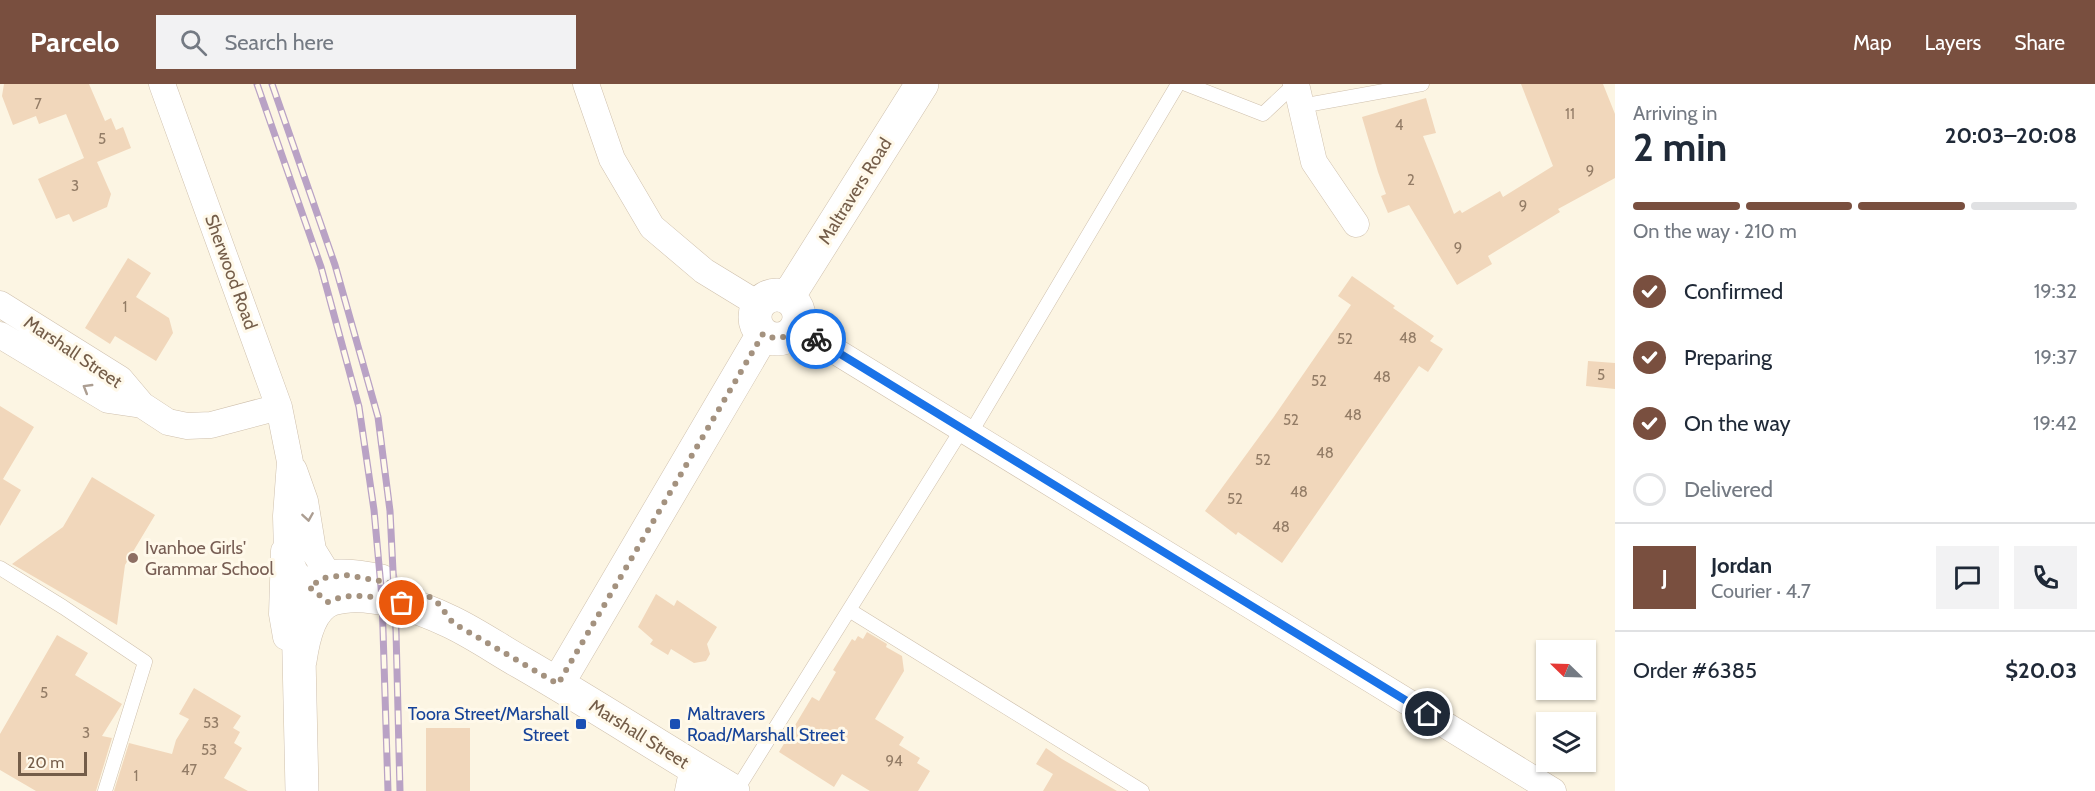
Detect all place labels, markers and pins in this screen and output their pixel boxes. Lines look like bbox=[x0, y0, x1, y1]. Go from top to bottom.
place label: Ivanhoe Girls' Grammar School bbox=[145, 537, 274, 580]
marker: Ivanhoe Girls' Grammar School bbox=[126, 551, 140, 565]
pin bbox=[376, 577, 427, 628]
pin bbox=[1402, 688, 1453, 739]
place label: Toora Street/Marshall Street bbox=[408, 703, 570, 746]
place label: Maltravers Road/Marshall Street bbox=[687, 703, 845, 746]
marker: Toora Street/Marshall Street bbox=[574, 717, 588, 731]
marker: Maltravers Road/Marshall Street bbox=[668, 717, 682, 731]

